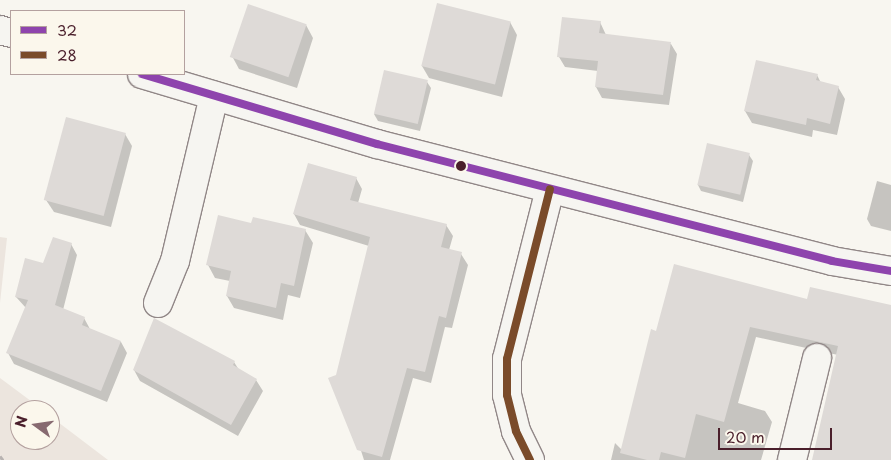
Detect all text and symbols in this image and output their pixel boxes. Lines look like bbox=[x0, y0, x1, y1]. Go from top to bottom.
legend bbox=[10, 10, 185, 75]
text: 32 bbox=[57, 18, 77, 41]
text: 28 bbox=[57, 43, 77, 66]
unlabelled marker bbox=[456, 161, 466, 171]
north arrow bbox=[10, 400, 60, 450]
text: N bbox=[9, 414, 32, 429]
scale bar bbox=[721, 418, 835, 450]
text: 20 m bbox=[726, 425, 765, 448]

